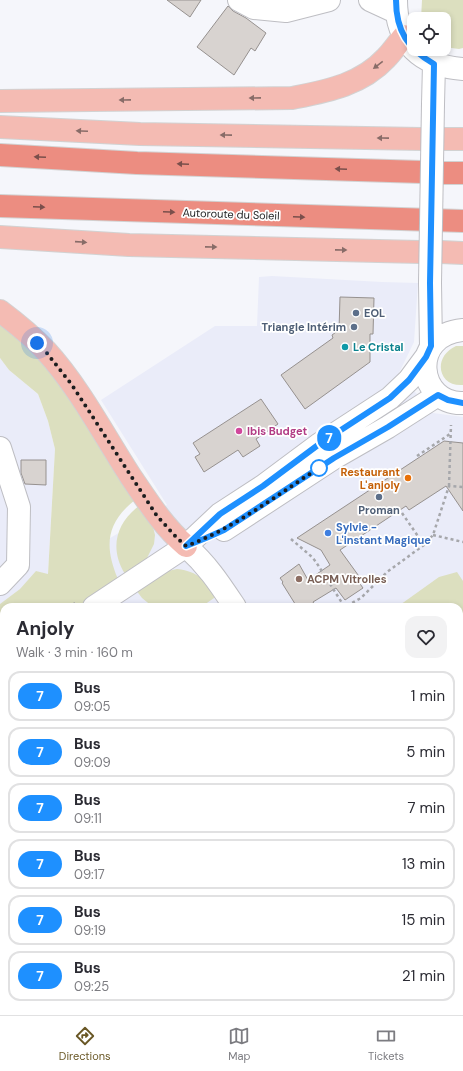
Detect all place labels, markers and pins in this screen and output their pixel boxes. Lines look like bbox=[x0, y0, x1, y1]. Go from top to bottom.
place label: EOL bbox=[364, 306, 385, 320]
marker: EOL bbox=[351, 308, 361, 318]
place label: Triangle Intérim bbox=[262, 320, 346, 334]
marker: Triangle Intérim bbox=[349, 322, 359, 332]
place label: Le Cristal bbox=[353, 340, 404, 354]
marker: Le Cristal bbox=[340, 342, 350, 352]
place label: Ibis Budget bbox=[247, 424, 308, 438]
marker: Ibis Budget bbox=[234, 426, 244, 436]
unlabelled marker bbox=[310, 459, 328, 477]
place label: Restaurant L'anjoly bbox=[341, 465, 400, 492]
marker: Restaurant L'anjoly bbox=[403, 473, 413, 483]
marker: Proman bbox=[374, 492, 384, 502]
place label: Proman bbox=[358, 503, 400, 517]
place label: Sylvie - L'instant Magique bbox=[336, 520, 431, 547]
marker: Sylvie - L'instant Magique bbox=[323, 528, 333, 538]
place label: ACPM Vitrolles bbox=[307, 572, 387, 586]
marker: ACPM Vitrolles bbox=[294, 574, 304, 584]

